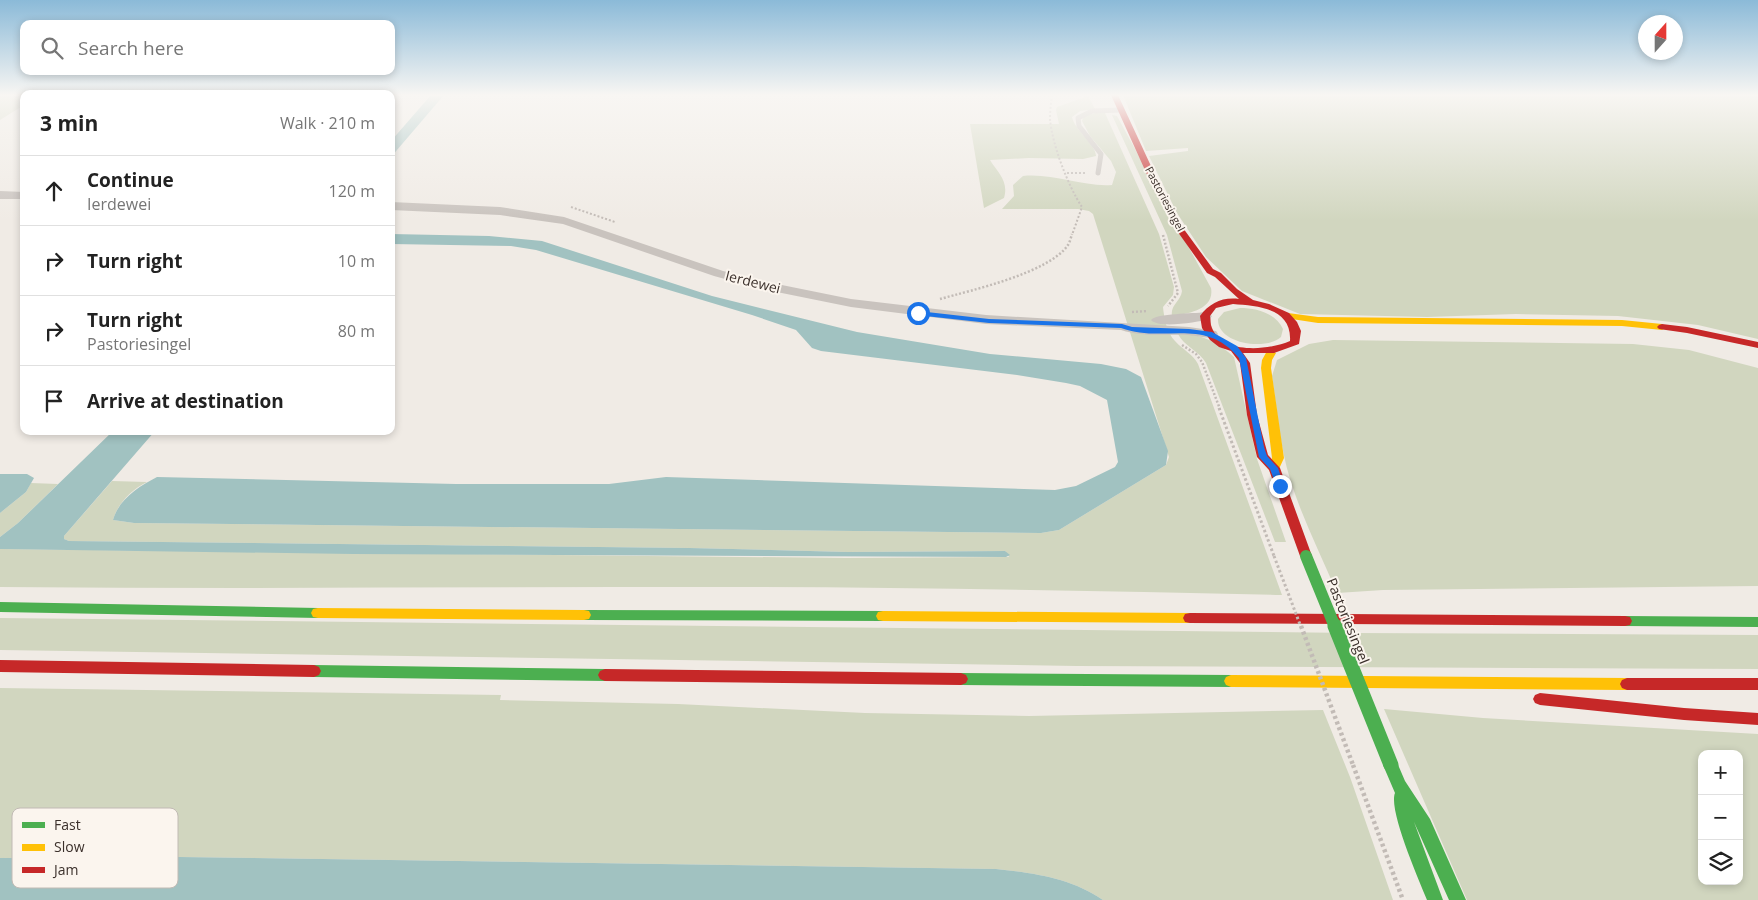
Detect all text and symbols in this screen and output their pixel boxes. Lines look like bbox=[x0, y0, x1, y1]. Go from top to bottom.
north arrow bbox=[1638, 15, 1683, 60]
search box bbox=[20, 20, 395, 75]
icon: search bbox=[38, 34, 66, 62]
text: Search here bbox=[78, 35, 184, 61]
text: 3 min bbox=[40, 109, 98, 137]
text: Walk · 210 m bbox=[280, 112, 375, 134]
street label: Pastoriesingel bbox=[1142, 164, 1189, 234]
text: Continue bbox=[87, 167, 174, 193]
icon: ahead bbox=[40, 177, 68, 205]
text: 120 m bbox=[329, 180, 375, 202]
text: Ierdewei bbox=[87, 193, 151, 215]
icon: right bbox=[40, 247, 68, 275]
text: Turn right bbox=[87, 248, 182, 274]
text: 10 m bbox=[338, 250, 375, 272]
street label: Ierdewei bbox=[724, 266, 783, 298]
route start bbox=[907, 302, 930, 325]
text: Turn right bbox=[87, 307, 182, 333]
icon: right bbox=[40, 317, 68, 345]
text: 80 m bbox=[338, 320, 375, 342]
text: Pastoriesingel bbox=[87, 333, 191, 355]
icon: arrive bbox=[40, 387, 68, 415]
text: Arrive at destination bbox=[87, 388, 284, 414]
route end bbox=[1269, 475, 1292, 498]
street label: Pastoriesingel bbox=[1323, 575, 1374, 667]
map controls bbox=[1698, 750, 1743, 885]
button: + bbox=[1698, 750, 1743, 795]
button: − bbox=[1698, 795, 1743, 840]
legend bbox=[12, 808, 178, 888]
text: Fast bbox=[54, 815, 81, 834]
text: Slow bbox=[54, 837, 85, 856]
button: layers bbox=[1698, 840, 1743, 885]
text: Jam bbox=[52, 860, 79, 879]

